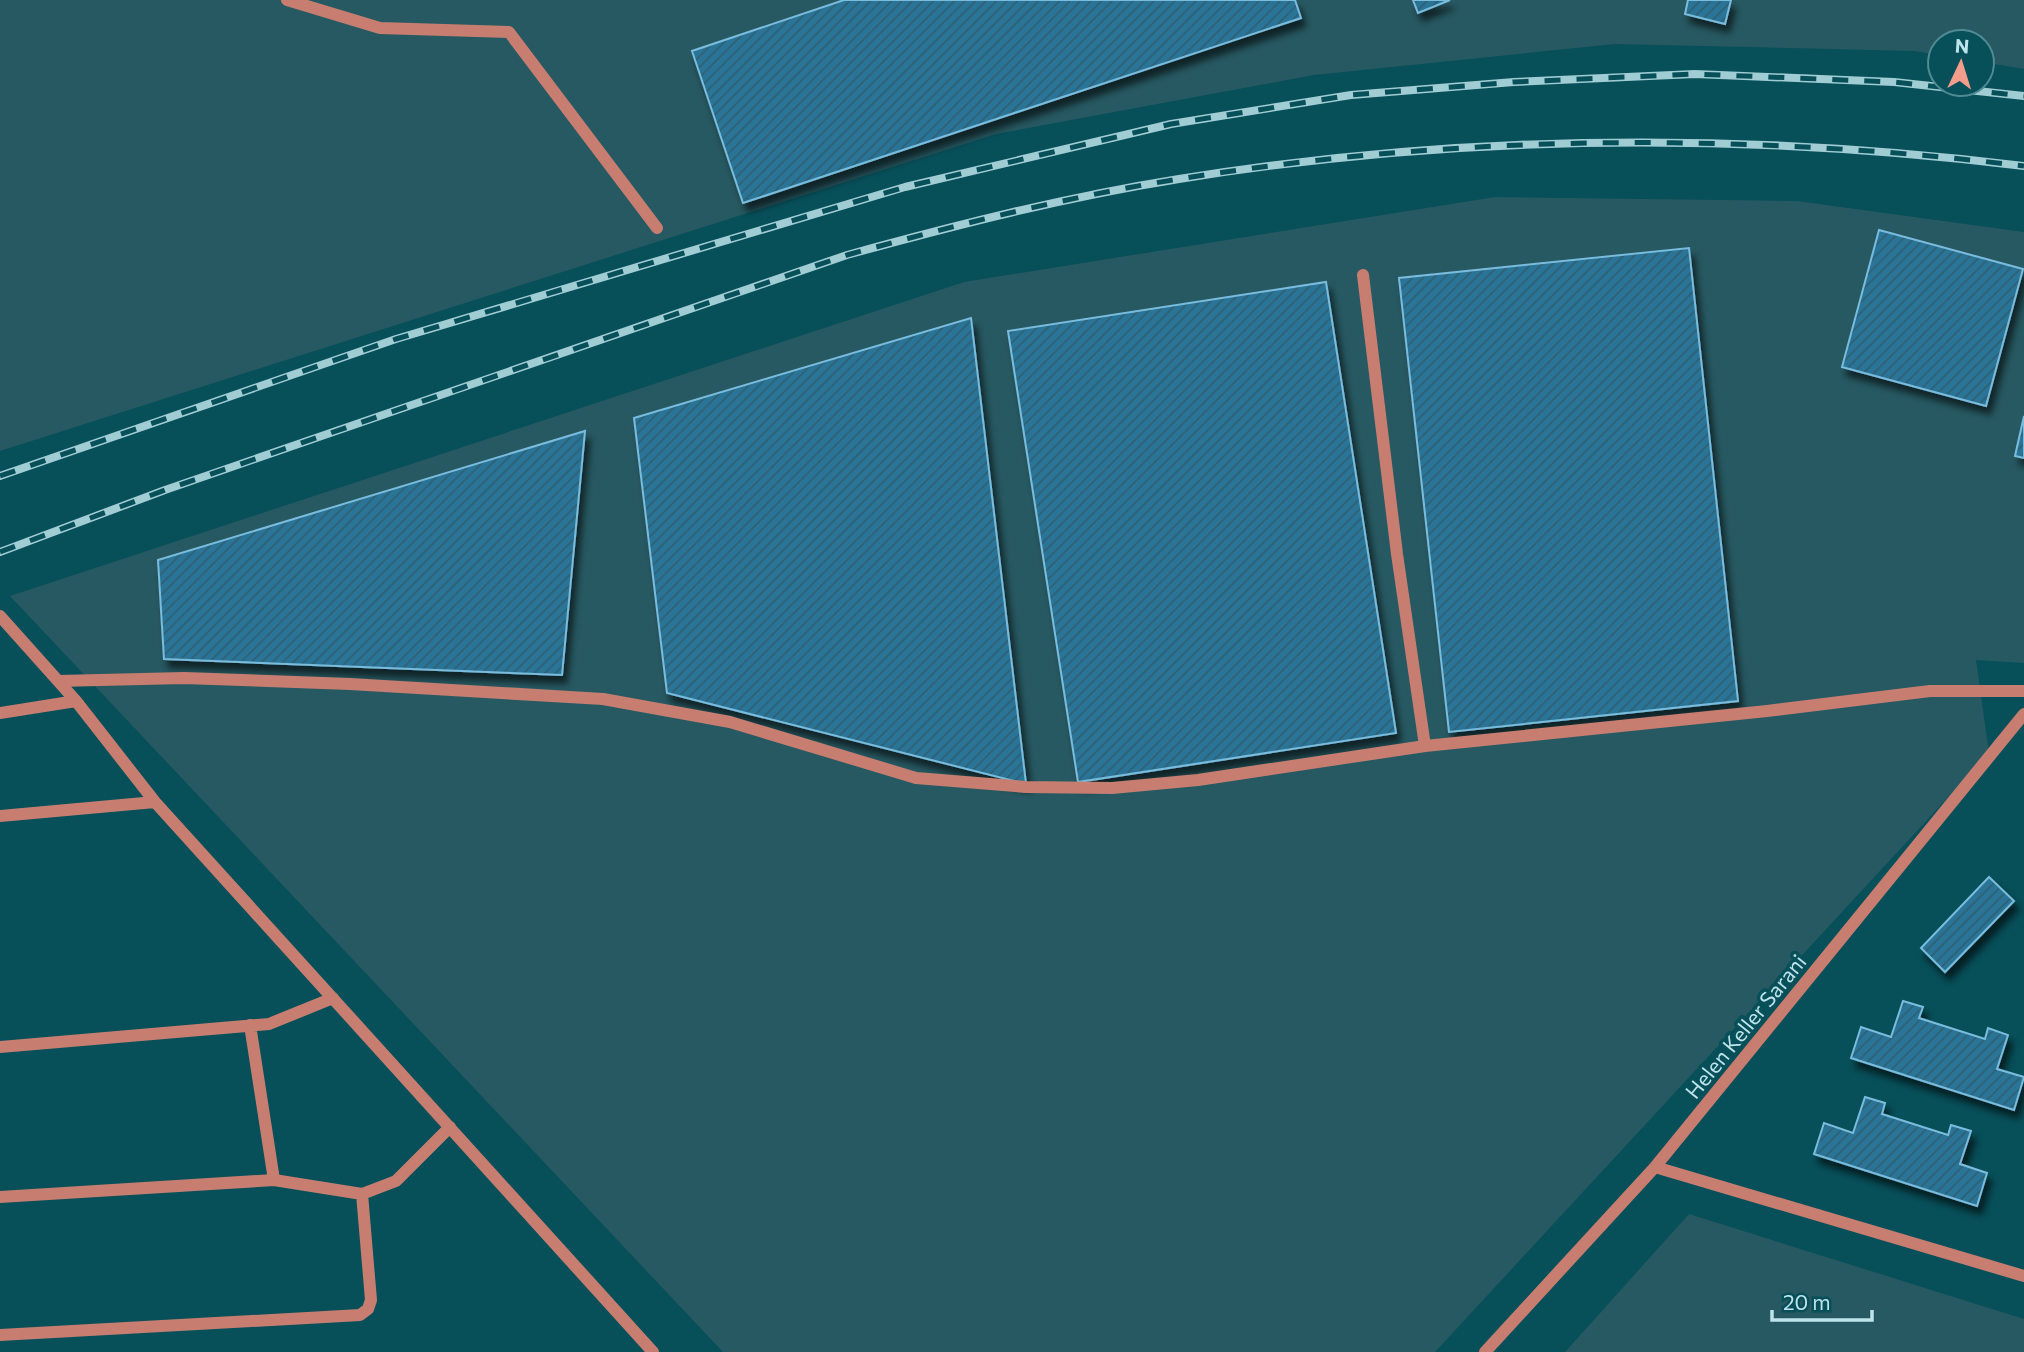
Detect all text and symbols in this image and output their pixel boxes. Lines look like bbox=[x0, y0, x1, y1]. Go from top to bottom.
north arrow bbox=[1926, 28, 1996, 98]
text: N bbox=[1954, 34, 1970, 58]
street label: Helen Keller Sarani bbox=[1679, 949, 1811, 1103]
scale bar bbox=[1772, 1278, 1872, 1322]
text: 20 m bbox=[1783, 1289, 1831, 1314]

